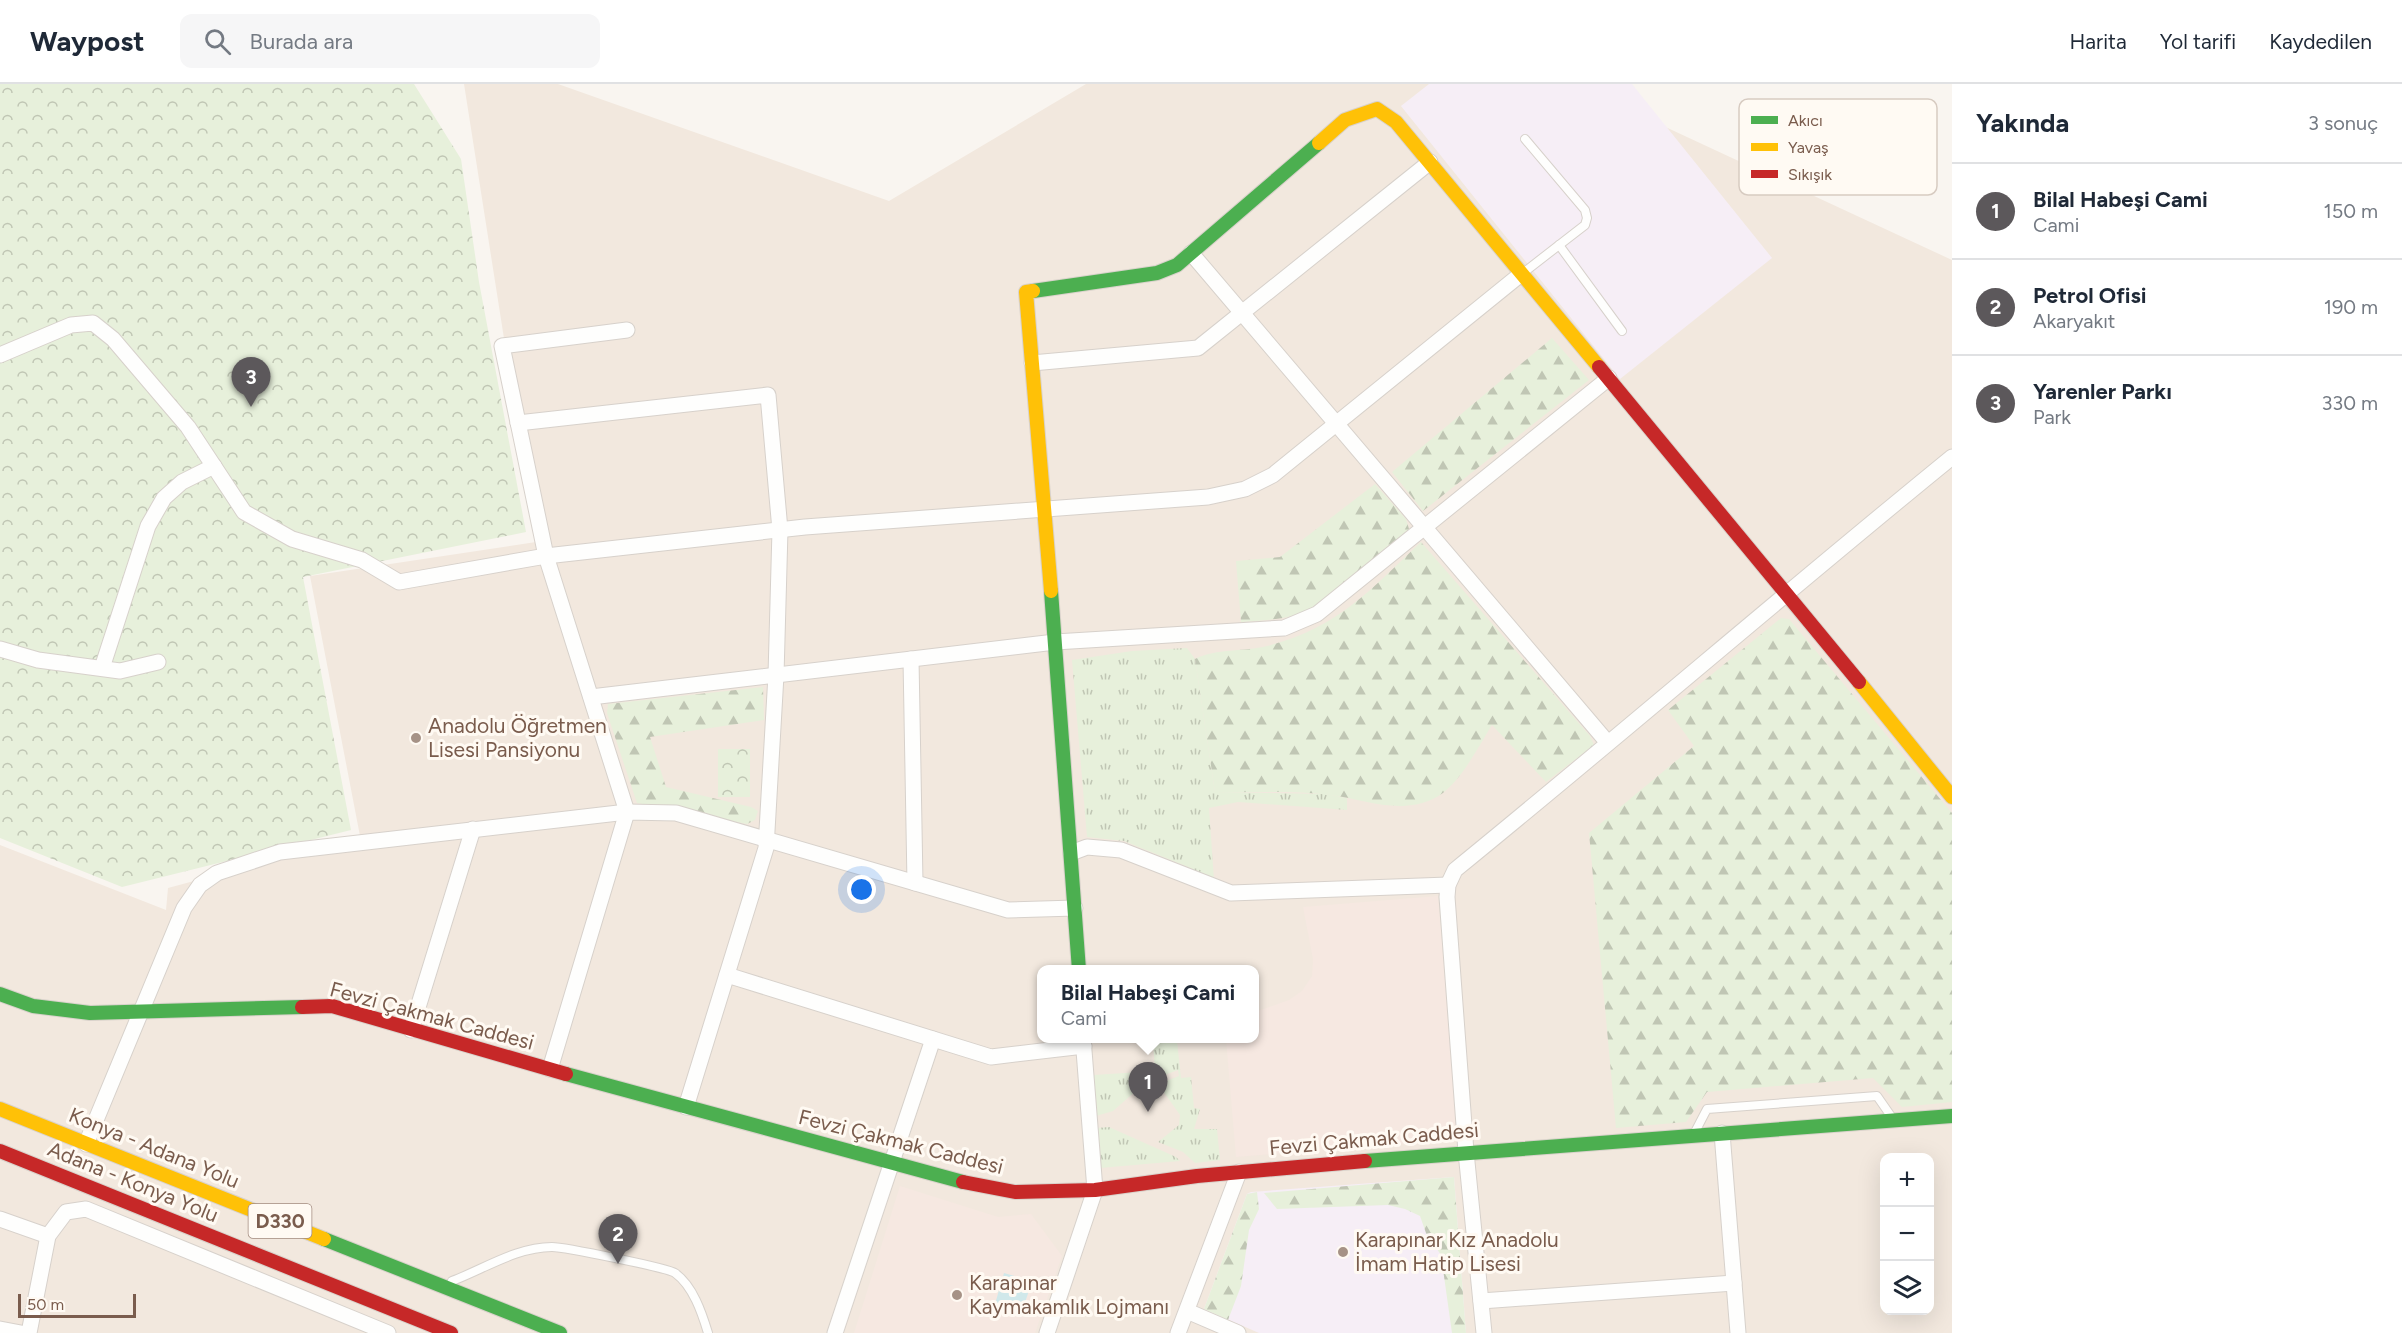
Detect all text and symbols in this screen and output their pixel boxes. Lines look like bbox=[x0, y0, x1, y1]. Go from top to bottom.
search box bbox=[180, 14, 600, 68]
text: Waypost bbox=[30, 24, 144, 58]
icon: search bbox=[201, 25, 234, 58]
text: Burada ara bbox=[249, 28, 353, 55]
text: Harita bbox=[2070, 29, 2127, 54]
text: Yol tarifi bbox=[2160, 29, 2236, 54]
text: Kaydedilen bbox=[2269, 29, 2372, 54]
legend bbox=[1739, 99, 1937, 195]
text: Yakında bbox=[1976, 107, 2069, 139]
text: Akıcı bbox=[1788, 111, 1823, 130]
text: 3 sonuç bbox=[2308, 111, 2378, 135]
text: Yavaş bbox=[1788, 138, 1829, 157]
text: Sıkışık bbox=[1788, 165, 1832, 184]
text: Bilal Habeşi Cami bbox=[2033, 186, 2208, 213]
text: 1 bbox=[1991, 199, 2000, 223]
text: 150 m bbox=[2323, 199, 2378, 223]
text: Cami bbox=[2033, 213, 2079, 237]
text: Petrol Ofisi bbox=[2033, 282, 2147, 309]
text: 2 bbox=[1990, 295, 2001, 319]
text: 190 m bbox=[2324, 295, 2378, 319]
text: Akaryakıt bbox=[2033, 309, 2115, 333]
pin: 3 bbox=[232, 358, 270, 407]
text: Yarenler Parkı bbox=[2033, 378, 2172, 405]
text: 3 bbox=[1990, 391, 2001, 415]
text: 330 m bbox=[2321, 391, 2378, 415]
text: Park bbox=[2033, 405, 2071, 429]
place label: Anadolu Öğretmen Lisesi Pansiyonu bbox=[428, 713, 607, 762]
marker: Anadolu Öğretmen Lisesi Pansiyonu bbox=[409, 731, 423, 745]
your location bbox=[847, 875, 876, 904]
popup bbox=[1037, 965, 1259, 1043]
street label: Fevzi Çakmak Caddesi bbox=[327, 976, 537, 1055]
text: Bilal Habeşi Cami bbox=[1061, 979, 1235, 1006]
text: Cami bbox=[1061, 1006, 1107, 1030]
pin: 1 bbox=[1128, 1062, 1168, 1112]
street label: Konya - Adana Yolu bbox=[65, 1102, 243, 1193]
street label: Fevzi Çakmak Caddesi bbox=[796, 1104, 1006, 1179]
street label: Fevzi Çakmak Caddesi bbox=[1268, 1117, 1480, 1160]
street label: Adana - Konya Yolu bbox=[44, 1136, 222, 1227]
map controls bbox=[1880, 1153, 1934, 1315]
button: + bbox=[1880, 1153, 1934, 1207]
road number: D330 bbox=[248, 1204, 312, 1238]
button: − bbox=[1880, 1207, 1934, 1261]
pin: 2 bbox=[598, 1214, 638, 1264]
place label: Karapınar Kız Anadolu İmam Hatip Lisesi bbox=[1355, 1227, 1559, 1276]
marker: Karapınar Kız Anadolu İmam Hatip Lisesi bbox=[1336, 1245, 1350, 1259]
button: layers bbox=[1880, 1261, 1934, 1315]
place label: Karapınar Kaymakamlık Lojmanı bbox=[969, 1270, 1169, 1319]
marker: Karapınar Kaymakamlık Lojmanı bbox=[950, 1288, 964, 1302]
scale bar bbox=[18, 1291, 136, 1318]
text: 50 m bbox=[27, 1295, 64, 1314]

